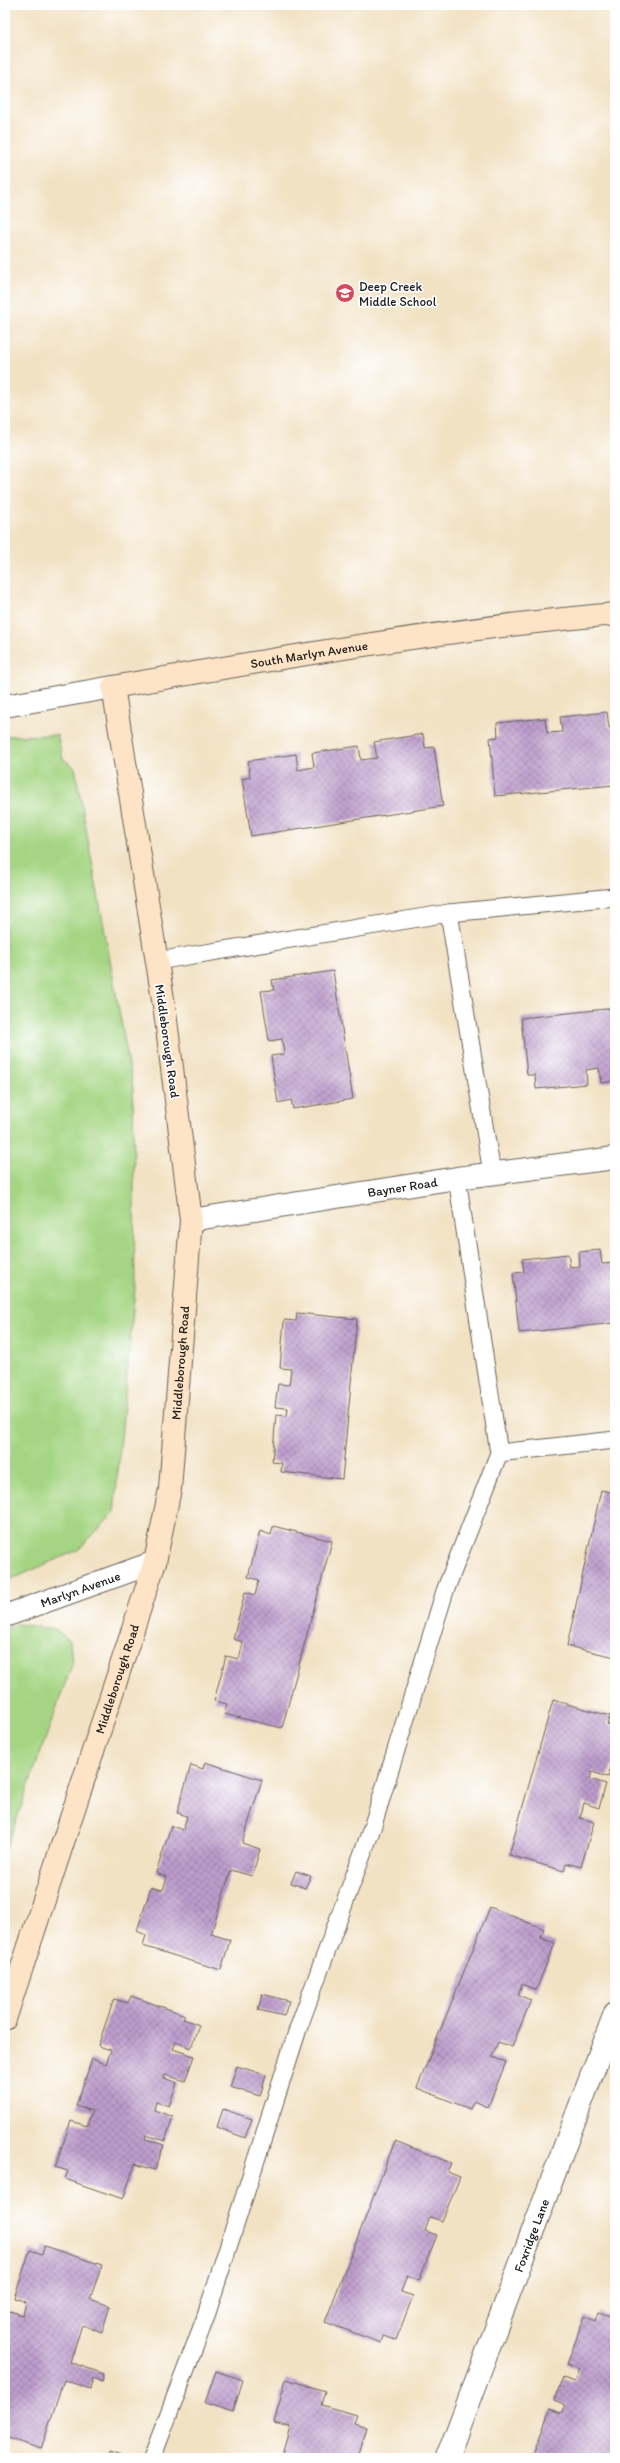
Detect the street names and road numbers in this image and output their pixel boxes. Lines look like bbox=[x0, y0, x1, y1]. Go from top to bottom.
street label: South Marlyn Avenue bbox=[249, 638, 369, 671]
street label: Middleborough Road bbox=[152, 983, 183, 1099]
street label: Bayner Road bbox=[366, 1174, 439, 1200]
street label: Middleborough Road bbox=[168, 1305, 192, 1421]
street label: Marlyn Avenue bbox=[39, 1568, 122, 1611]
street label: Middleborough Road bbox=[92, 1622, 142, 1736]
street label: Foxridge Lane bbox=[511, 2197, 552, 2274]

